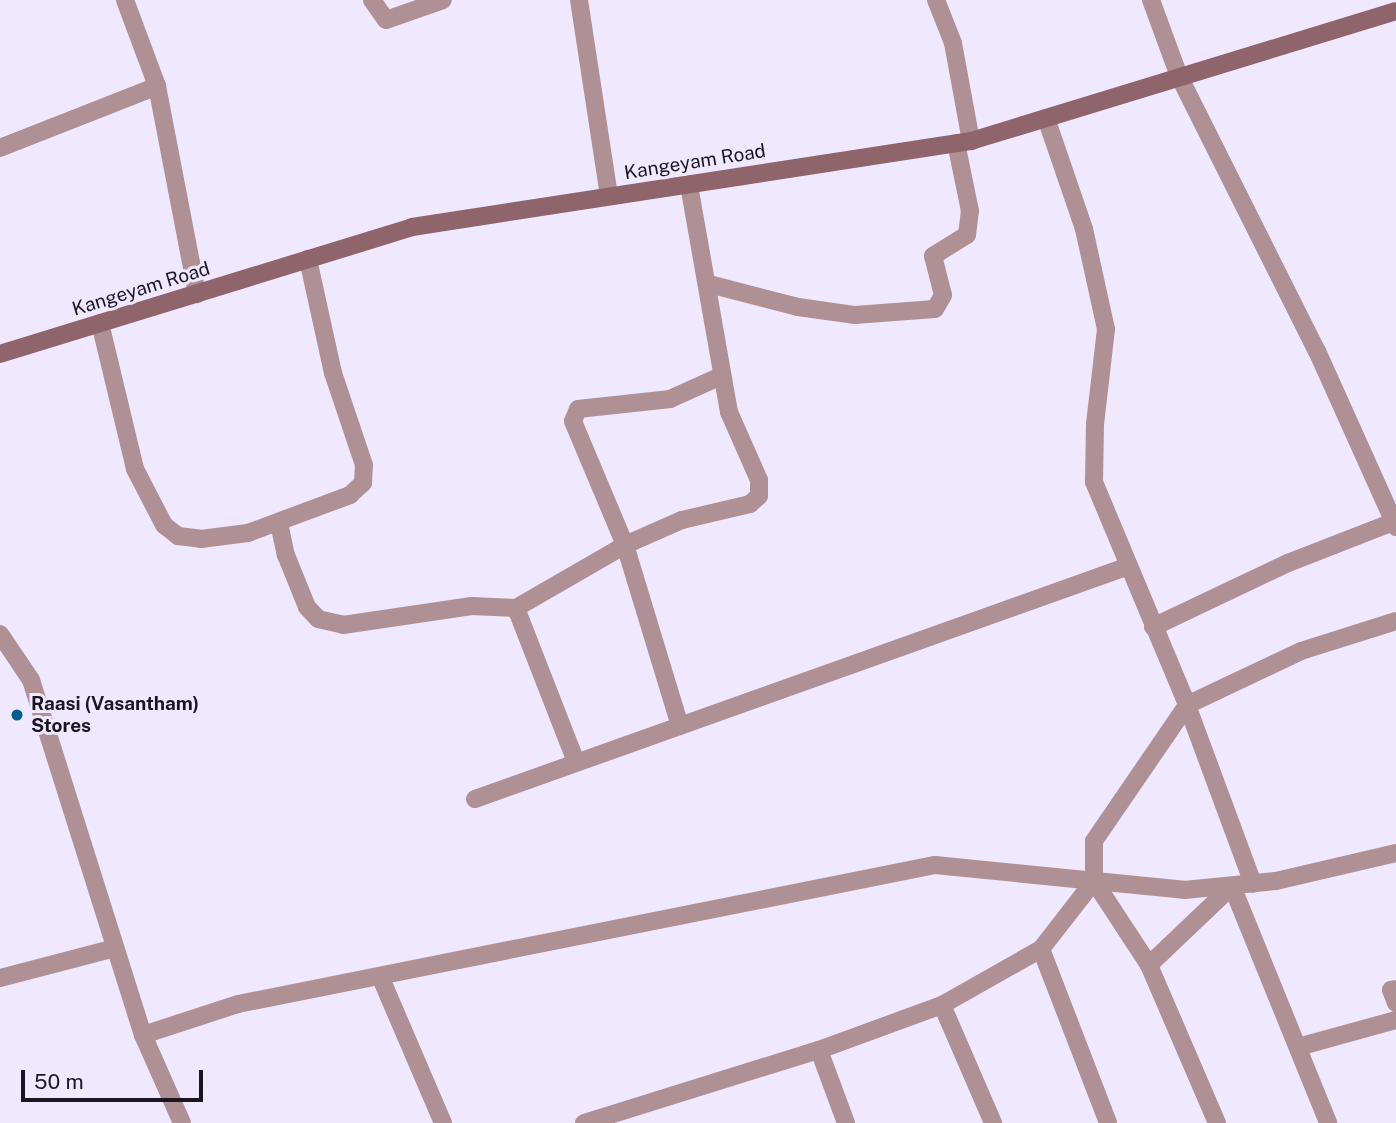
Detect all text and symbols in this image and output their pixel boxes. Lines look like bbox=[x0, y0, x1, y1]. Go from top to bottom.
street label: Kangeyam Road bbox=[623, 140, 767, 184]
street label: Kangeyam Road bbox=[69, 257, 213, 321]
place label: Raasi (Vasantham) Stores bbox=[31, 693, 199, 737]
marker: Raasi (Vasantham) Stores bbox=[9, 707, 25, 723]
scale bar bbox=[24, 1056, 206, 1100]
text: 50 m bbox=[34, 1069, 84, 1094]

